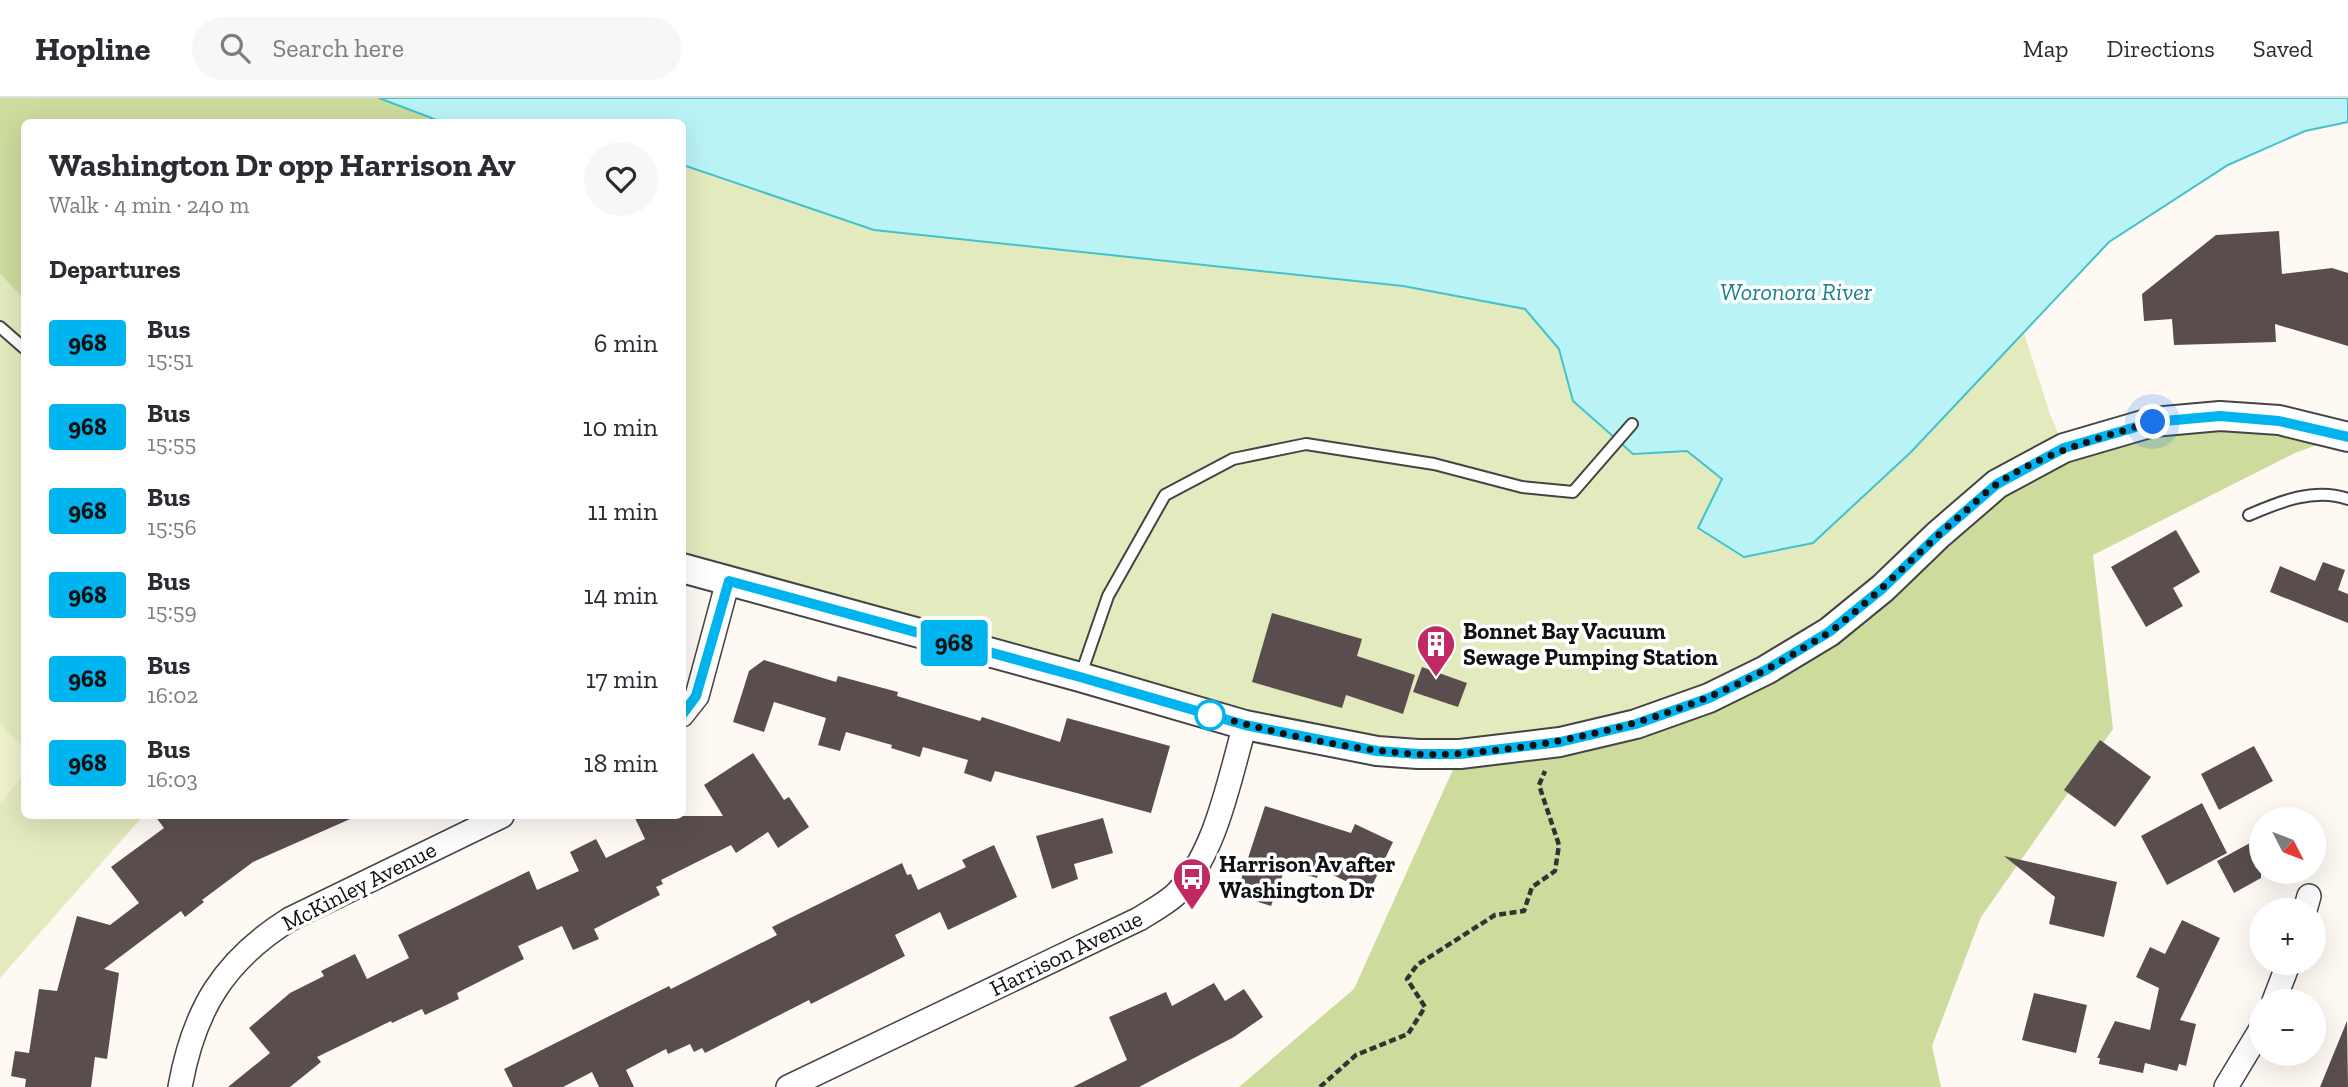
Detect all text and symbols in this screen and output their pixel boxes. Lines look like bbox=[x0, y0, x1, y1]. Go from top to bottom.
search box bbox=[192, 17, 682, 80]
text: Hopline bbox=[35, 29, 150, 68]
icon: search bbox=[216, 29, 254, 67]
text: Search here bbox=[272, 32, 404, 64]
text: Map bbox=[2023, 34, 2069, 63]
text: Directions bbox=[2107, 34, 2215, 63]
text: Saved bbox=[2253, 34, 2313, 63]
button: heart bbox=[584, 142, 658, 216]
text: Washington Dr opp Harrison Av bbox=[49, 145, 516, 184]
text: Walk · 4 min · 240 m bbox=[49, 191, 249, 219]
text: Departures bbox=[49, 253, 181, 285]
water label: Woronora River bbox=[1720, 277, 1873, 306]
text: Bus bbox=[147, 313, 190, 345]
text: 6 min bbox=[594, 327, 658, 359]
text: 968 bbox=[68, 328, 107, 357]
text: 15:51 bbox=[147, 345, 193, 373]
text: Bus bbox=[147, 397, 190, 429]
your location bbox=[2135, 404, 2170, 439]
text: 10 min bbox=[582, 411, 658, 443]
text: 968 bbox=[68, 412, 107, 441]
text: 15:55 bbox=[147, 429, 196, 457]
text: Bus bbox=[147, 481, 190, 513]
text: 11 min bbox=[587, 495, 658, 527]
text: 968 bbox=[68, 496, 107, 525]
text: 15:56 bbox=[147, 513, 197, 541]
text: Bus bbox=[147, 565, 190, 597]
text: 14 min bbox=[583, 579, 658, 611]
text: 968 bbox=[68, 580, 107, 609]
text: 15:59 bbox=[147, 597, 197, 625]
place label: Bonnet Bay Vacuum Sewage Pumping Station bbox=[1463, 617, 1718, 671]
line badge: 968 bbox=[914, 620, 994, 666]
building icon: Bonnet Bay Vacuum Sewage Pumping Station bbox=[1415, 623, 1457, 678]
text: 968 bbox=[935, 628, 973, 657]
text: Bus bbox=[147, 649, 190, 681]
text: 17 min bbox=[586, 663, 658, 695]
text: 968 bbox=[68, 664, 107, 693]
text: 16:02 bbox=[147, 681, 198, 709]
unlabelled marker bbox=[1195, 700, 1225, 730]
text: Bus bbox=[147, 733, 190, 765]
text: 18 min bbox=[583, 747, 658, 779]
text: 968 bbox=[68, 748, 107, 777]
text: 16:03 bbox=[147, 765, 198, 793]
north arrow bbox=[2249, 807, 2326, 884]
map controls bbox=[2249, 807, 2326, 1066]
street label: McKinley Avenue bbox=[277, 835, 441, 937]
place label: Harrison Av after Washington Dr bbox=[1219, 850, 1395, 904]
bus stop icon: Harrison Av after Washington Dr bbox=[1171, 856, 1213, 911]
button: + bbox=[2249, 898, 2326, 975]
street label: Harrison Avenue bbox=[985, 904, 1147, 1002]
button: − bbox=[2249, 989, 2326, 1066]

